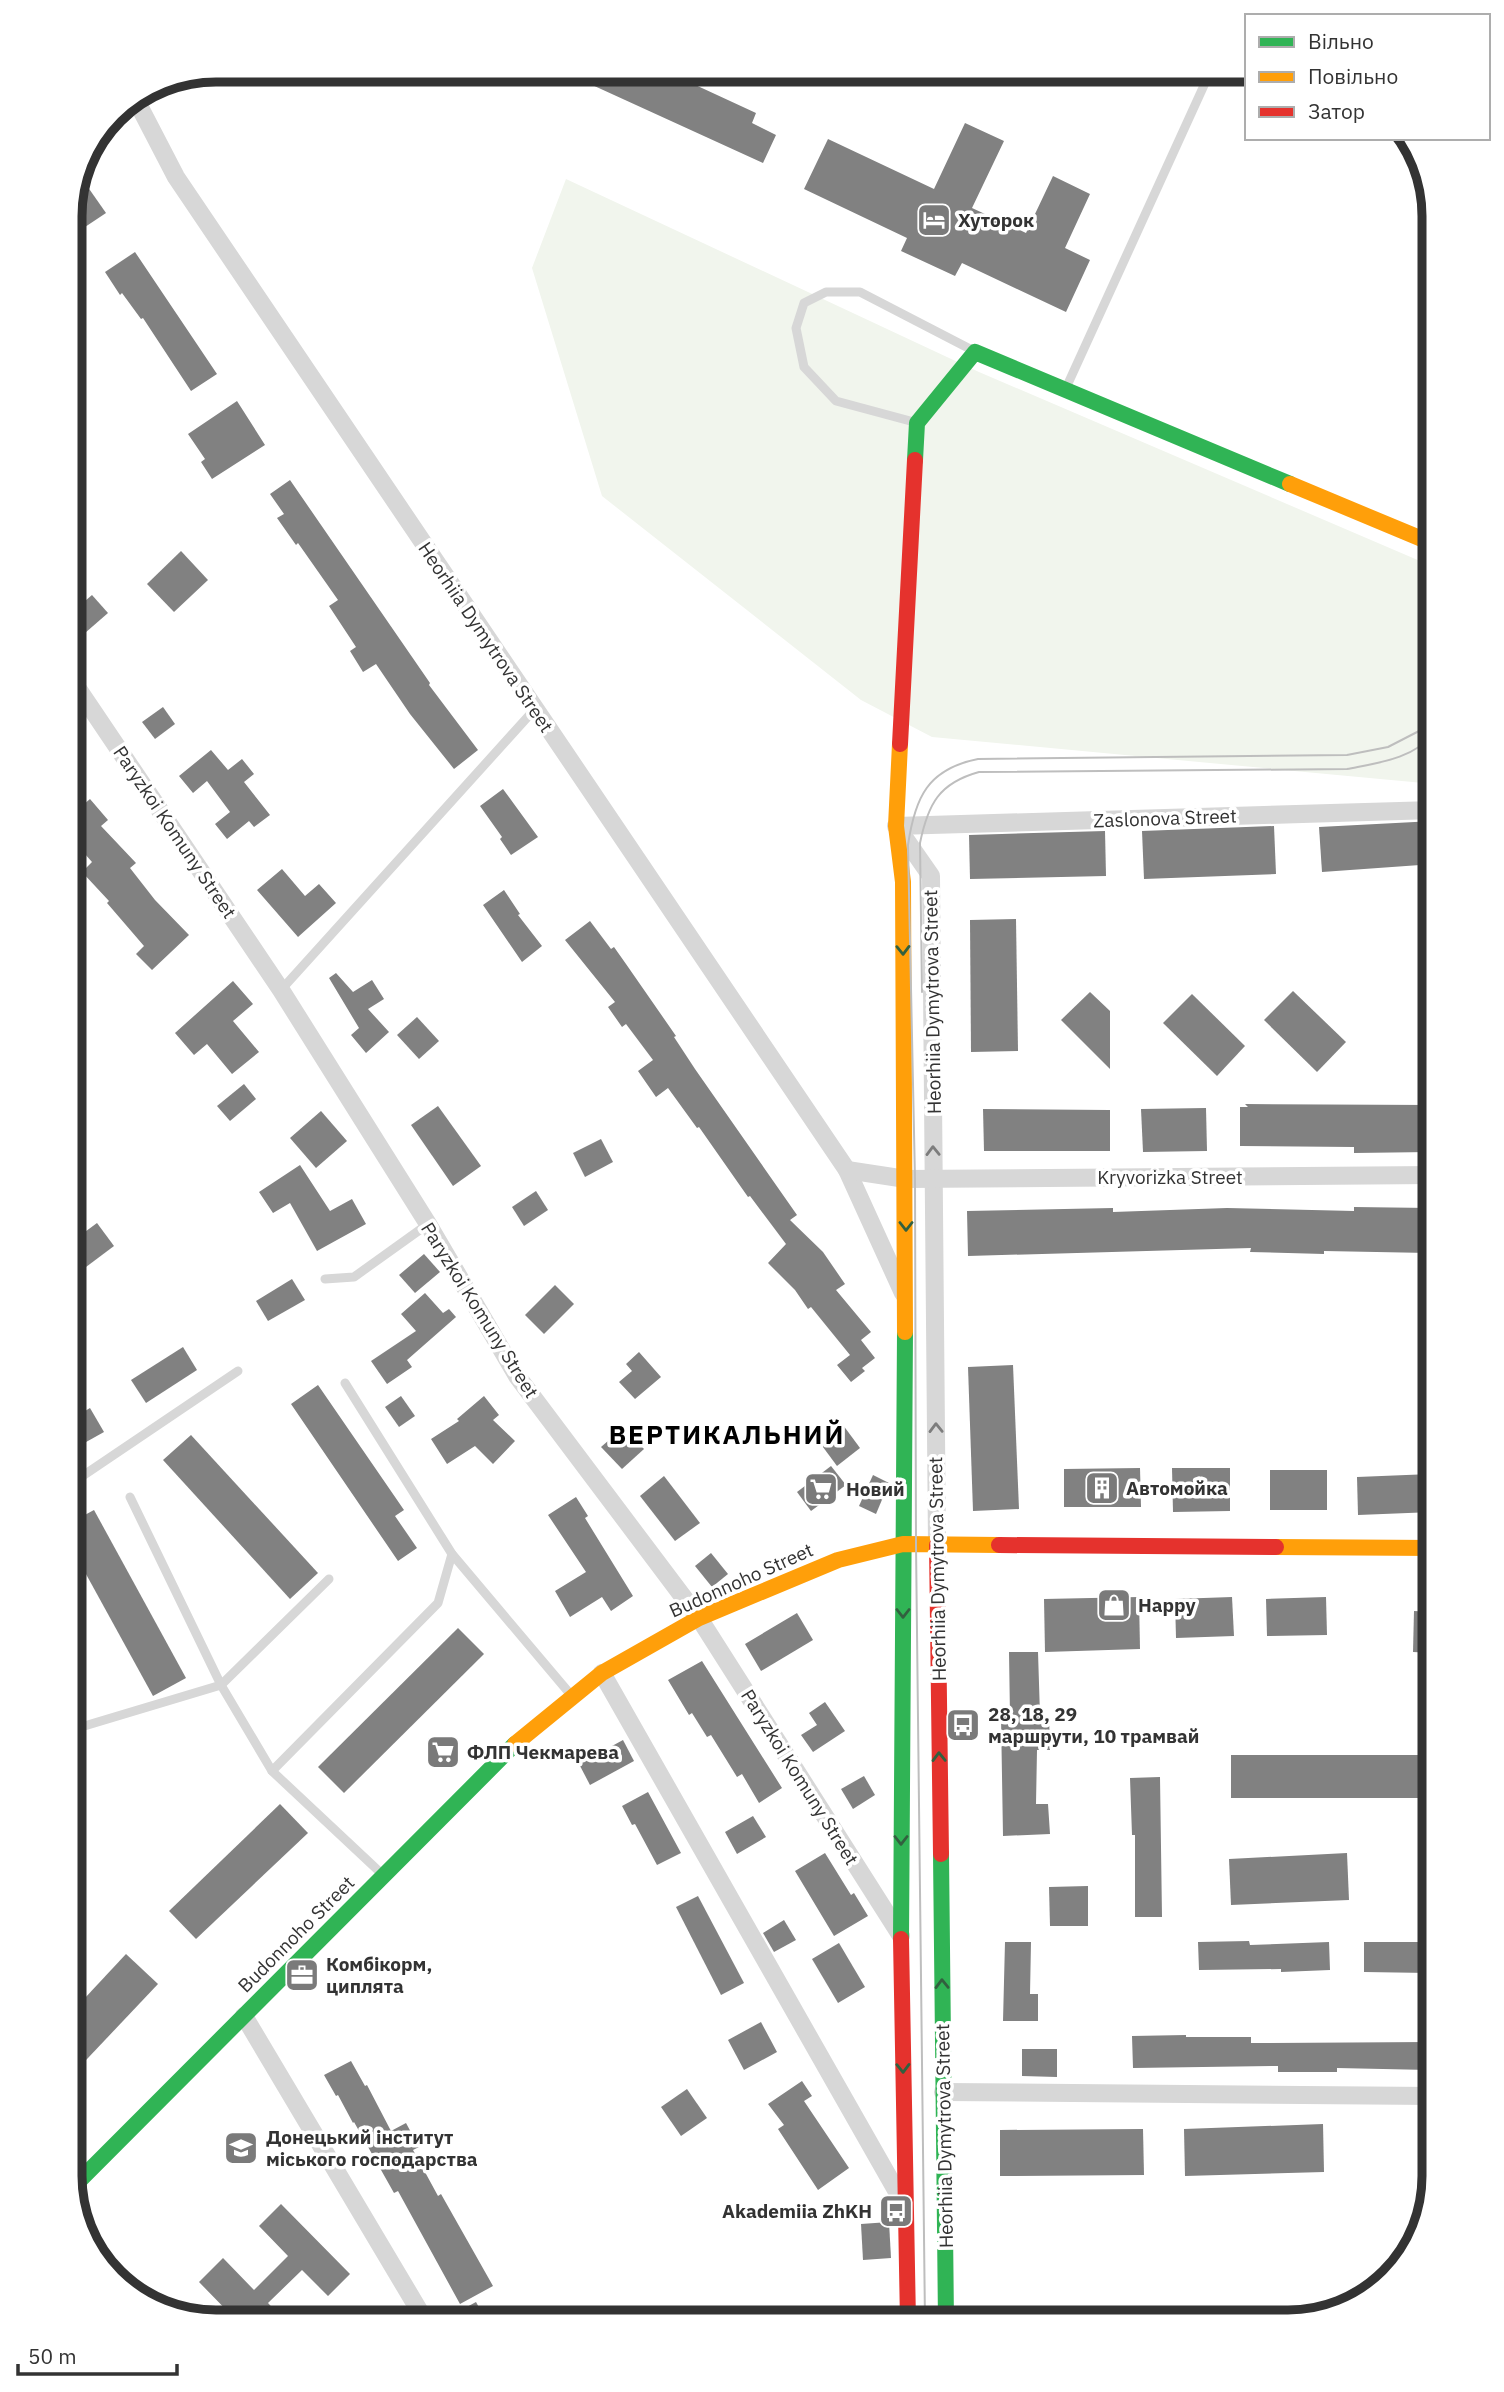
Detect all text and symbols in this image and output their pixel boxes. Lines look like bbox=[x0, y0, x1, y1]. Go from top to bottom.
legend bbox=[1245, 14, 1490, 140]
text: Вільно bbox=[1308, 27, 1374, 55]
text: Повільно bbox=[1308, 62, 1398, 90]
text: Затор bbox=[1308, 97, 1365, 125]
hotel icon: Хуторок bbox=[915, 201, 953, 239]
place label: Хуторок bbox=[958, 208, 1034, 232]
street label: Heorhiia Dymytrova Street bbox=[413, 537, 559, 737]
street label: Paryzkoi Komuny Street bbox=[108, 741, 242, 923]
street label: Zaslonova Street bbox=[1093, 804, 1237, 832]
street label: Heorhiia Dymytrova Street bbox=[918, 890, 946, 1114]
one-way arrow bbox=[895, 945, 911, 956]
one-way arrow bbox=[925, 1145, 941, 1156]
street label: Kryvorizka Street bbox=[1097, 1165, 1243, 1189]
street label: Paryzkoi Komuny Street bbox=[416, 1218, 544, 1402]
one-way arrow bbox=[898, 1221, 914, 1232]
district label: ВЕРТИКАЛЬНИЙ bbox=[609, 1417, 845, 1451]
one-way arrow bbox=[928, 1422, 944, 1432]
street label: Heorhiia Dymytrova Street bbox=[923, 1457, 951, 1681]
building icon: Автомойка bbox=[1083, 1469, 1121, 1507]
supermarket icon: Новий bbox=[802, 1470, 840, 1508]
place label: Автомойка bbox=[1126, 1476, 1228, 1500]
place label: Новий bbox=[846, 1477, 905, 1501]
street label: Budonnoho Street bbox=[665, 1537, 817, 1623]
shop icon: Happy bbox=[1095, 1586, 1133, 1624]
place label: Happy bbox=[1138, 1593, 1196, 1617]
one-way arrow bbox=[895, 1608, 911, 1618]
street label: Paryzkoi Komuny Street bbox=[736, 1685, 864, 1869]
place label: 28, 18, 29 маршрути, 10 трамвай bbox=[988, 1702, 1200, 1748]
bus stop icon: 28, 18, 29 маршрути, 10 трамвай bbox=[944, 1706, 982, 1744]
supermarket icon: ФЛП Чекмарева bbox=[424, 1733, 462, 1771]
place label: ФЛП Чекмарева bbox=[467, 1740, 619, 1764]
one-way arrow bbox=[931, 1751, 947, 1761]
one-way arrow bbox=[894, 1835, 909, 1846]
street label: Budonnoho Street bbox=[233, 1871, 359, 1997]
place label: Комбікорм, циплята bbox=[326, 1952, 432, 1998]
office icon: Комбікорм, циплята bbox=[283, 1956, 321, 1994]
one-way arrow bbox=[934, 1978, 950, 1989]
street label: Heorhiia Dymytrova Street bbox=[930, 2024, 958, 2248]
one-way arrow bbox=[895, 2062, 910, 2073]
place label: Донецький інститут міського господарства bbox=[266, 2125, 478, 2171]
school or university icon: Донецький інститут міського господарства bbox=[222, 2129, 260, 2167]
bus stop icon: Akademiia ZhKH bbox=[877, 2192, 915, 2230]
place label: Akademiia ZhKH bbox=[722, 2199, 872, 2223]
scale bar bbox=[18, 2332, 177, 2376]
text: 50 m bbox=[28, 2342, 77, 2370]

